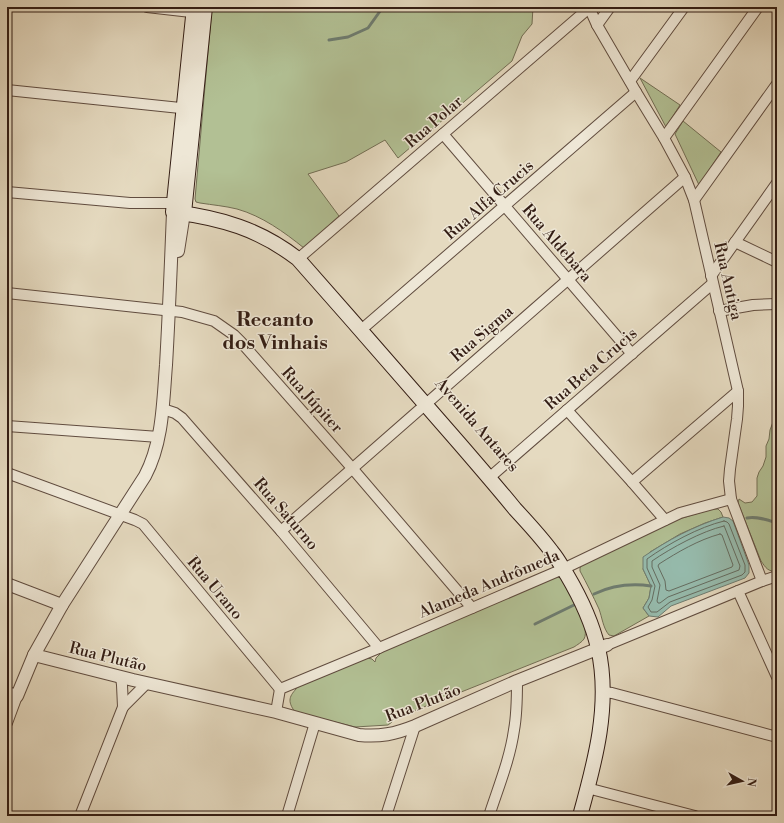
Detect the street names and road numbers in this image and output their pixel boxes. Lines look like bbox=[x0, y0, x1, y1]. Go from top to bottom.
street label: Rua Polar bbox=[401, 91, 467, 153]
street label: Rua Alfa Crucis bbox=[440, 156, 538, 244]
street label: Rua Aldebara bbox=[518, 200, 597, 287]
street label: Rua Antiga bbox=[709, 240, 747, 323]
street label: Rua Sigma bbox=[447, 301, 518, 367]
street label: Rua Beta Crucis bbox=[541, 323, 641, 415]
street label: Rua Júpiter bbox=[277, 363, 347, 437]
street label: Avenida Antares bbox=[430, 373, 523, 476]
street label: Rua Saturno bbox=[249, 474, 323, 554]
street label: Alameda Andrômeda bbox=[415, 545, 563, 623]
street label: Rua Urano bbox=[183, 552, 247, 624]
street label: Rua Plutão bbox=[67, 638, 149, 676]
street label: Rua Plutão bbox=[382, 679, 464, 727]

